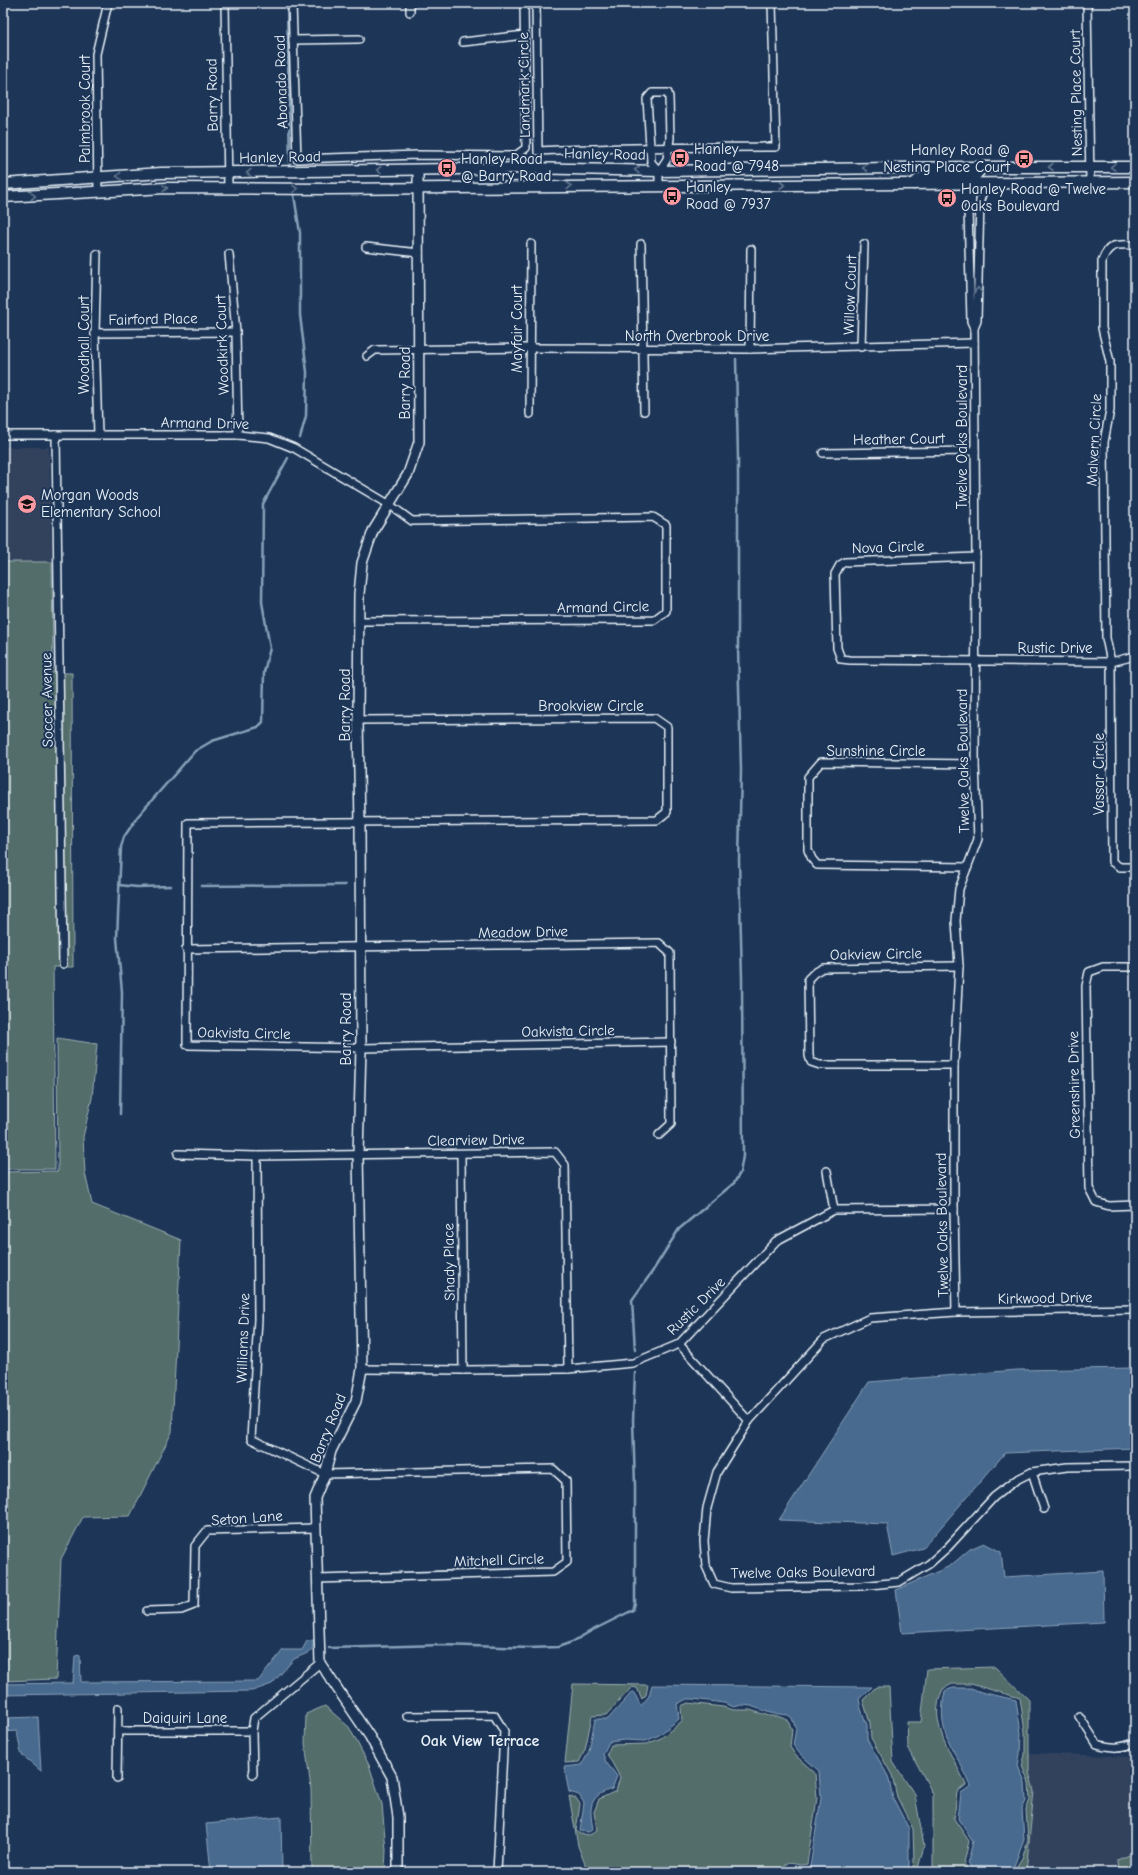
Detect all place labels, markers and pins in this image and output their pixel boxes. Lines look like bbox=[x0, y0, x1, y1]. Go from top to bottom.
place label: Hanley Road @ 7948 bbox=[694, 140, 779, 175]
place label: Hanley Road @ Nesting Place Court bbox=[883, 141, 1011, 176]
bus stop icon: Hanley Road @ 7948 bbox=[669, 147, 691, 169]
bus stop icon: Hanley Road @ Nesting Place Court bbox=[1013, 148, 1035, 170]
place label: Hanley Road @ Barry Road bbox=[461, 150, 552, 185]
bus stop icon: Hanley Road @ Barry Road bbox=[436, 157, 458, 179]
place label: Hanley Road @ 7937 bbox=[686, 178, 771, 213]
place label: Hanley Road @ Twelve Oaks Boulevard bbox=[961, 180, 1107, 215]
bus stop icon: Hanley Road @ 7937 bbox=[661, 185, 683, 207]
bus stop icon: Hanley Road @ Twelve Oaks Boulevard bbox=[936, 187, 958, 209]
place label: Morgan Woods Elementary School bbox=[41, 486, 161, 521]
school or university icon: Morgan Woods Elementary School bbox=[16, 493, 38, 515]

